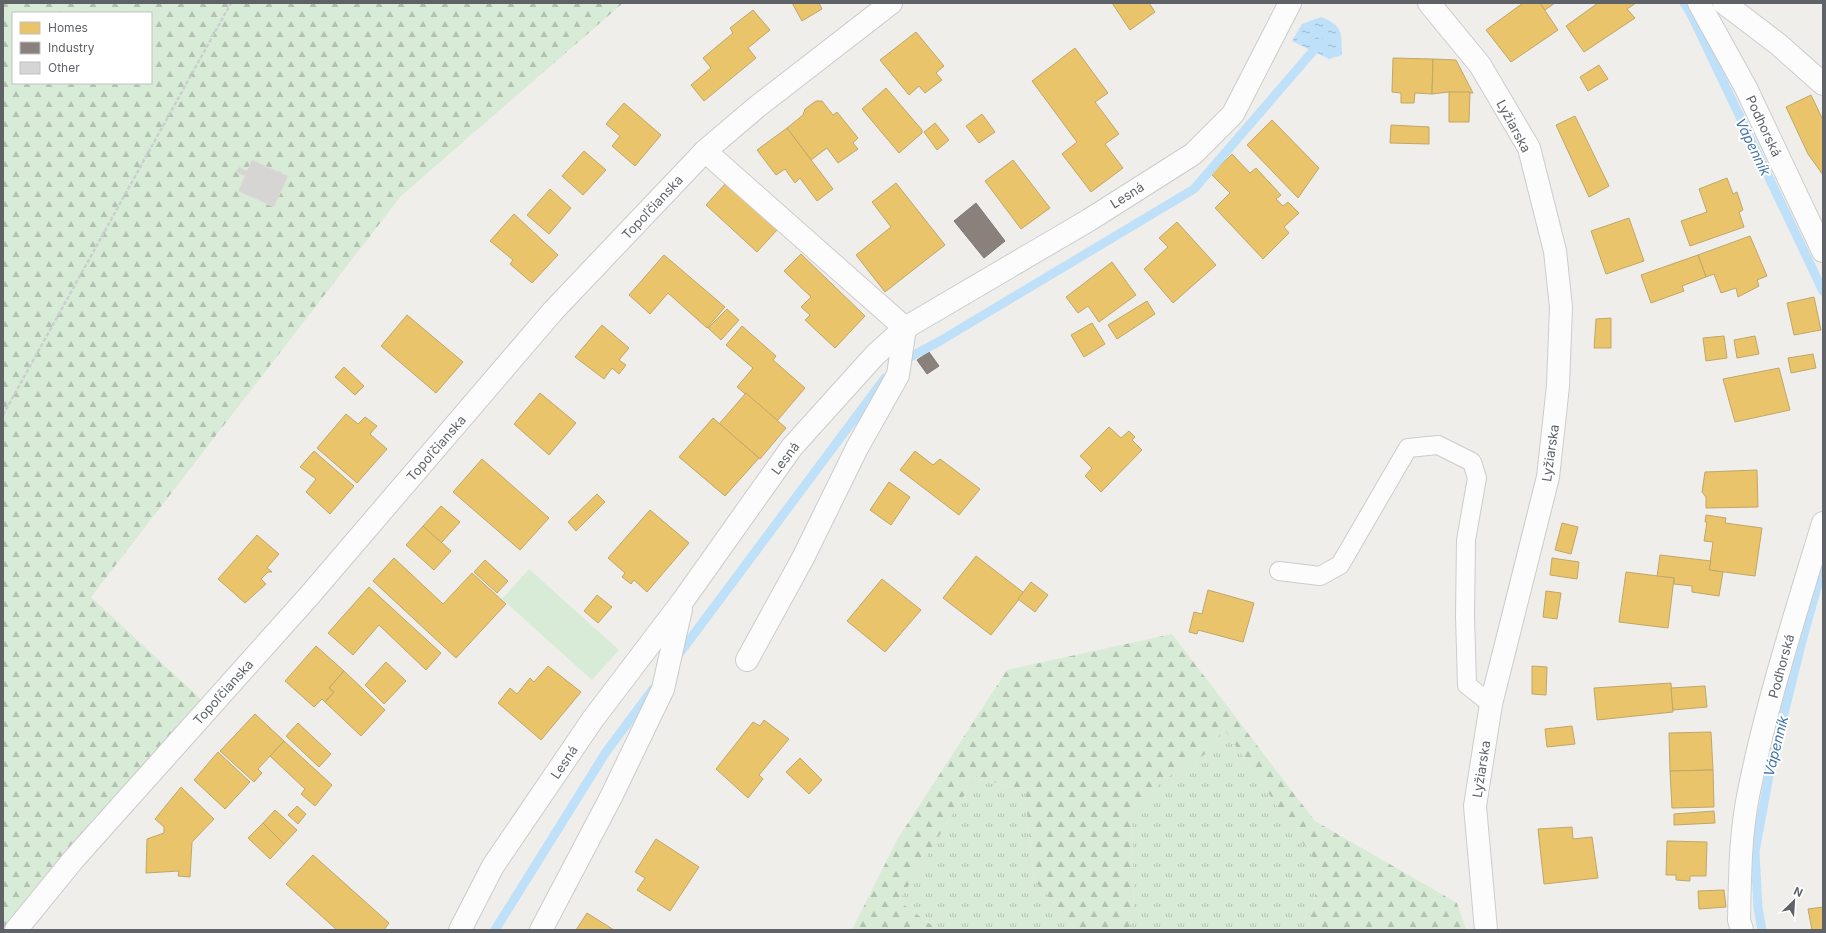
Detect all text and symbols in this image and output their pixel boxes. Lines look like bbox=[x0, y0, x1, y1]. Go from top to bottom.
legend bbox=[12, 12, 152, 84]
text: Homes bbox=[48, 20, 88, 35]
text: Industry bbox=[48, 40, 95, 55]
text: Other bbox=[48, 60, 80, 75]
street label: Podhorská bbox=[1743, 93, 1785, 159]
street label: Lyžiarska bbox=[1493, 97, 1535, 155]
water label: Vápenník bbox=[1732, 115, 1775, 179]
street label: Topoľčianska bbox=[618, 171, 686, 243]
street label: Lesná bbox=[1107, 178, 1147, 212]
street label: Topoľčianska bbox=[403, 412, 469, 484]
street label: Lyžiarska bbox=[1538, 423, 1562, 483]
street label: Lesná bbox=[768, 438, 802, 478]
street label: Podhorská bbox=[1765, 632, 1797, 700]
street label: Topoľčianska bbox=[190, 656, 256, 728]
water label: Vápenník bbox=[1760, 714, 1791, 778]
street label: Lyžiarska bbox=[1469, 739, 1493, 799]
street label: Lesná bbox=[547, 742, 581, 782]
north arrow bbox=[1774, 881, 1814, 921]
text: N bbox=[1791, 884, 1805, 900]

